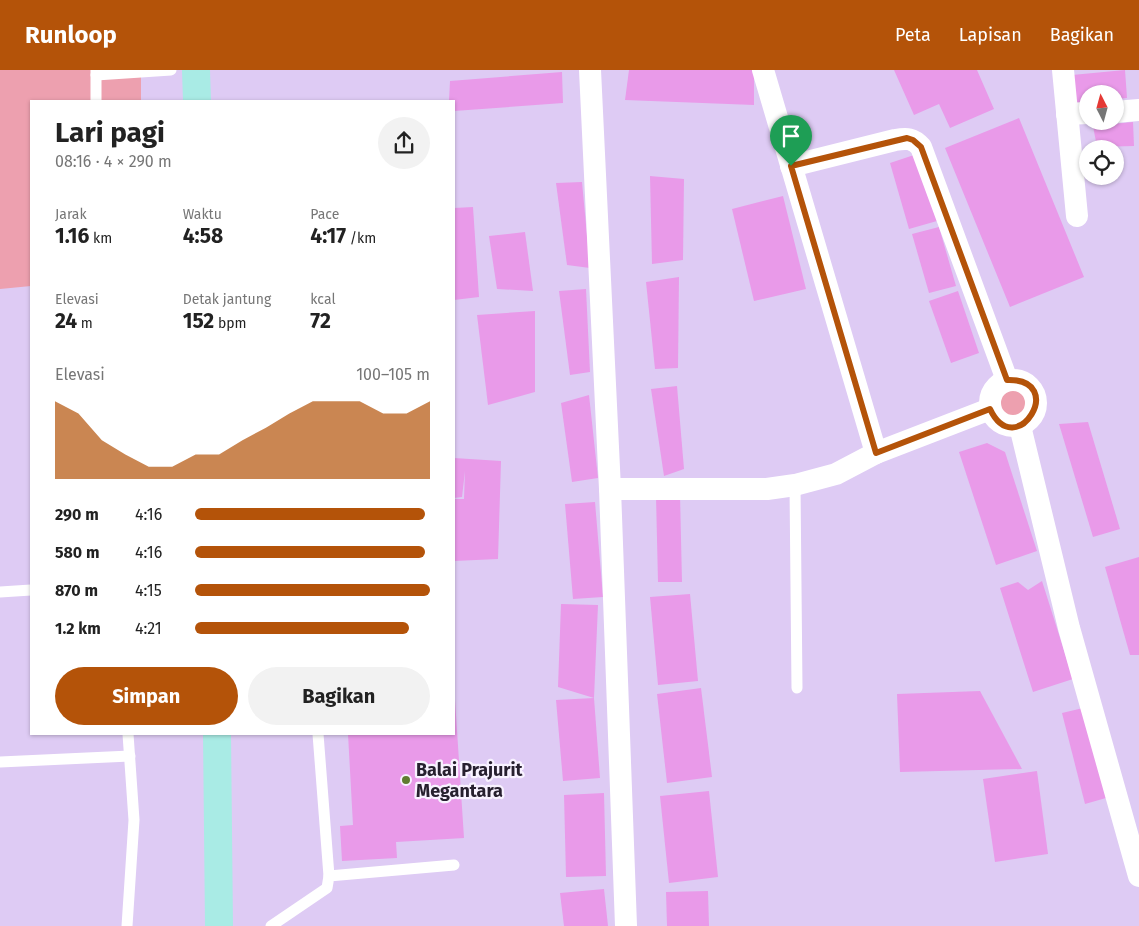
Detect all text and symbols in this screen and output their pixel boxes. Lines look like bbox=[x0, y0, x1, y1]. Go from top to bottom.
text: Runloop bbox=[25, 21, 117, 49]
text: Peta bbox=[895, 24, 931, 46]
text: Lapisan bbox=[959, 24, 1022, 46]
text: Bagikan bbox=[1050, 24, 1114, 46]
north arrow bbox=[1079, 85, 1124, 130]
map controls bbox=[1079, 85, 1124, 185]
pin bbox=[770, 115, 812, 166]
text: Lari pagi bbox=[55, 116, 165, 149]
button: share bbox=[378, 117, 430, 169]
icon: arrive bbox=[777, 122, 805, 150]
button: locate bbox=[1079, 140, 1124, 185]
text: 08:16 · 4 × 290 m bbox=[55, 152, 172, 171]
text: Jarak bbox=[55, 206, 87, 223]
text: Waktu bbox=[183, 206, 222, 223]
text: Pace bbox=[310, 206, 339, 223]
text: 1.16 bbox=[55, 223, 89, 249]
text: 4:58 bbox=[183, 223, 223, 249]
text: 4:17 bbox=[310, 223, 346, 249]
text: km bbox=[89, 230, 112, 247]
text: /km bbox=[346, 230, 376, 247]
text: Elevasi bbox=[55, 291, 99, 308]
text: Detak jantung bbox=[183, 291, 271, 308]
text: kcal bbox=[310, 291, 336, 308]
text: 24 bbox=[55, 308, 77, 334]
text: 152 bbox=[183, 308, 214, 334]
text: 72 bbox=[310, 308, 331, 334]
text: m bbox=[77, 315, 93, 332]
text: bpm bbox=[214, 315, 247, 332]
text: Elevasi bbox=[55, 365, 105, 384]
text: 100–105 m bbox=[356, 365, 430, 384]
text: 290 m bbox=[55, 505, 99, 524]
text: 4:16 bbox=[135, 505, 162, 524]
text: 580 m bbox=[55, 543, 100, 562]
text: 4:16 bbox=[135, 543, 162, 562]
text: 870 m bbox=[55, 581, 98, 600]
text: 4:15 bbox=[135, 581, 162, 600]
text: 1.2 km bbox=[55, 619, 101, 638]
text: 4:21 bbox=[135, 619, 162, 638]
button: Simpan bbox=[55, 667, 238, 725]
button: Bagikan bbox=[248, 667, 430, 725]
place label: Balai Prajurit Megantara bbox=[416, 759, 524, 802]
marker: Balai Prajurit Megantara bbox=[400, 774, 412, 786]

